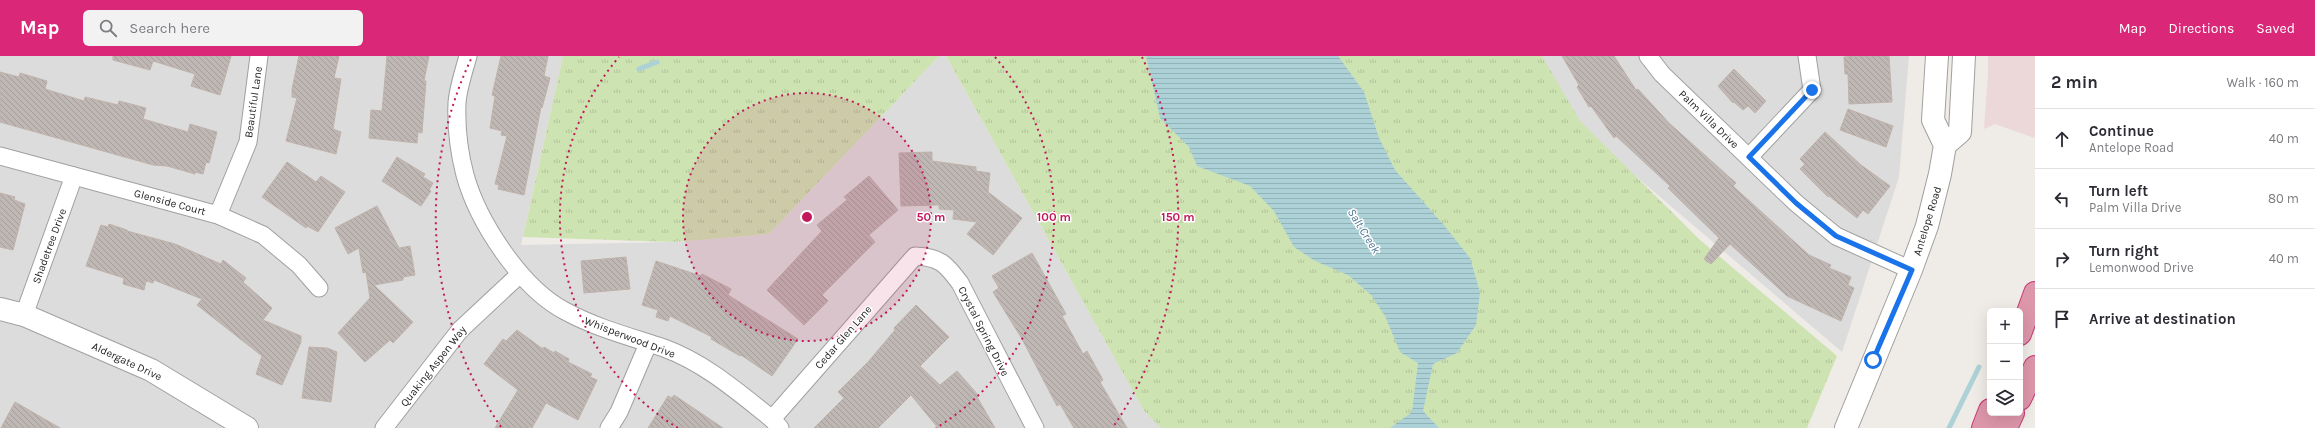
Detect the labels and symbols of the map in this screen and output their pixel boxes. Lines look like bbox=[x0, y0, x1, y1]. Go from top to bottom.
street label: Beautiful Lane bbox=[242, 65, 265, 139]
route end bbox=[1803, 81, 1821, 99]
street label: Palm Villa Drive bbox=[1676, 88, 1742, 151]
street label: Antelope Road bbox=[1911, 185, 1944, 257]
street label: Glenside Court bbox=[133, 187, 207, 218]
street label: Shadetree Drive bbox=[30, 206, 69, 286]
water label: Salt Creek bbox=[1345, 206, 1384, 257]
centre of rings bbox=[800, 210, 814, 224]
text: 50 m bbox=[917, 210, 946, 224]
text: 100 m bbox=[1037, 210, 1071, 224]
text: 150 m bbox=[1161, 210, 1195, 224]
street label: Crystal Spring Drive bbox=[955, 284, 1012, 379]
street label: Cedar Glen Lane bbox=[812, 303, 875, 372]
street label: Whisperwood Drive bbox=[582, 314, 677, 361]
street label: Quaking Aspen Way bbox=[398, 323, 469, 409]
street label: Aldergate Drive bbox=[90, 340, 164, 383]
route start bbox=[1864, 351, 1882, 369]

